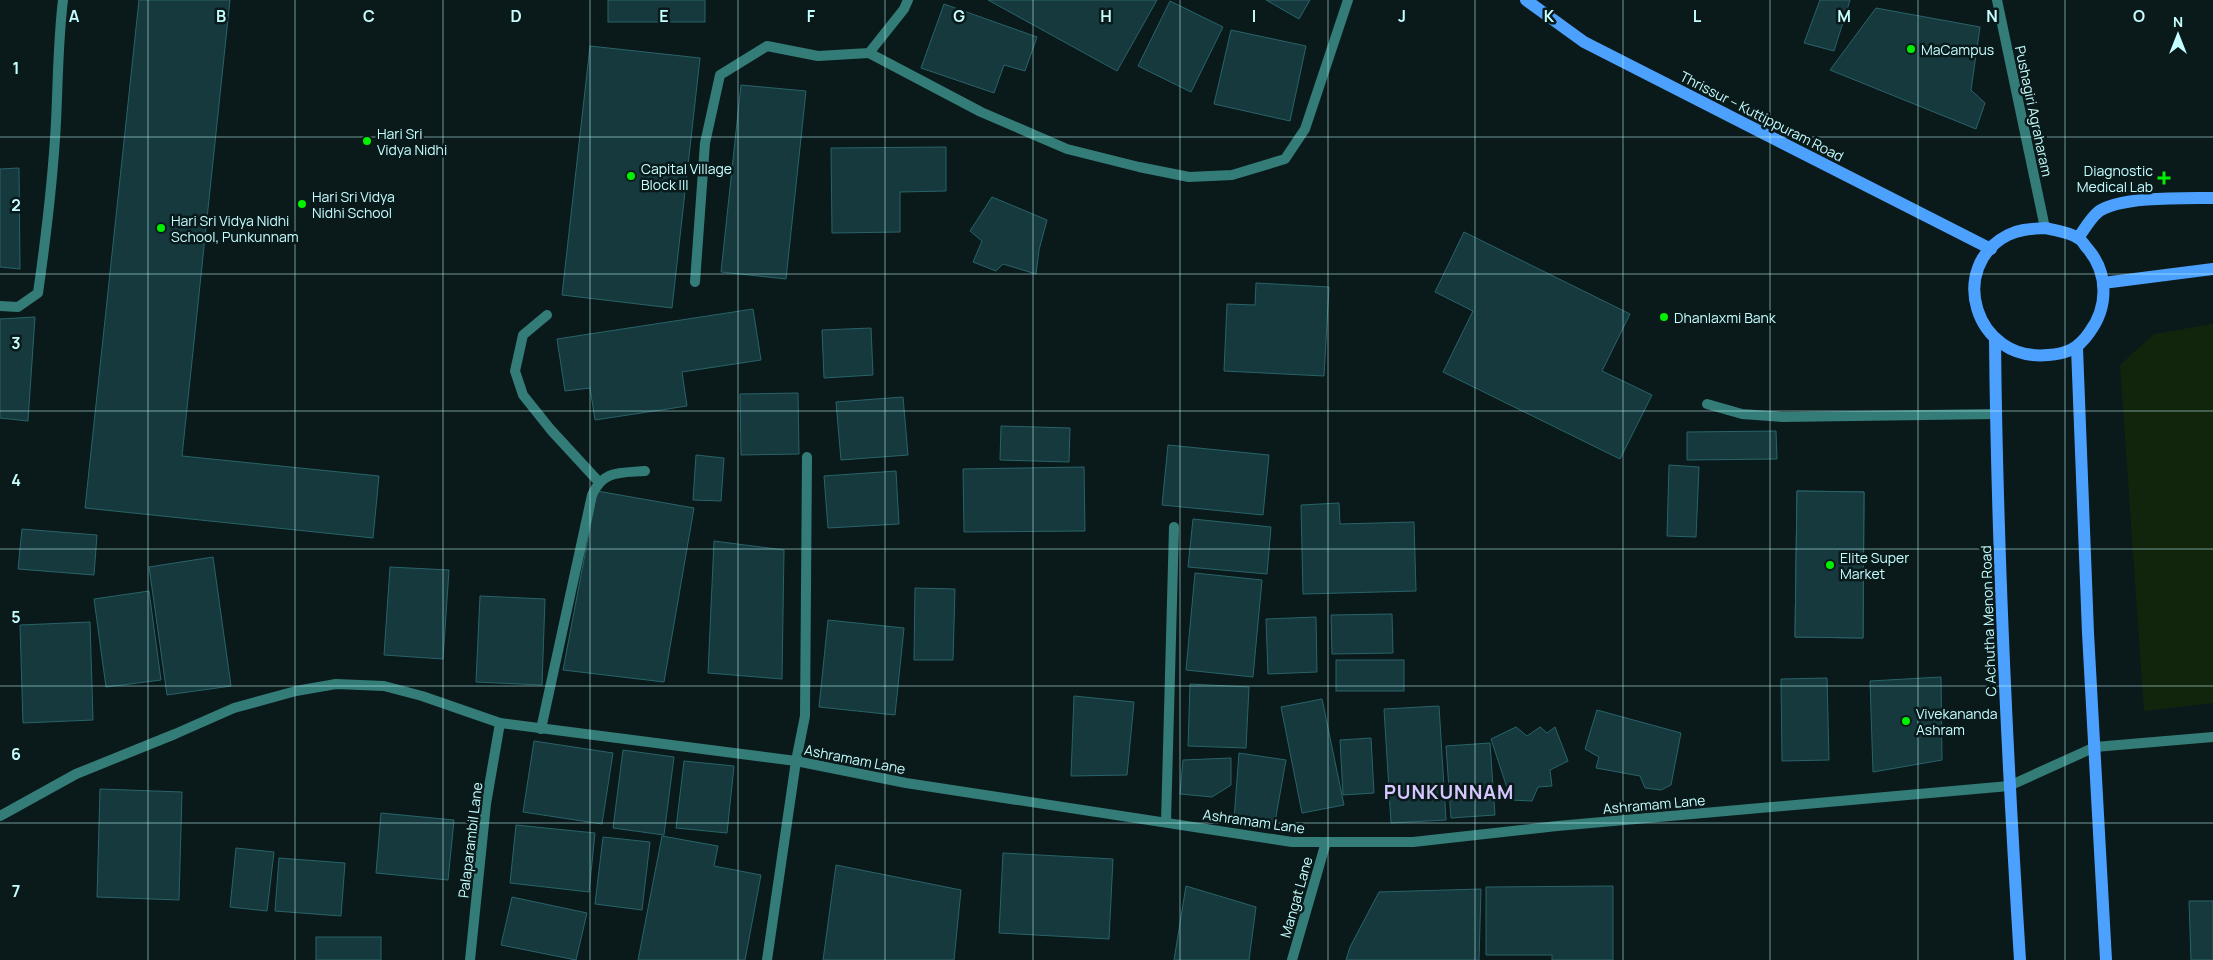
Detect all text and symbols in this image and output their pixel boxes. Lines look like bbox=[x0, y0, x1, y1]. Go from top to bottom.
text: A bbox=[69, 5, 80, 27]
text: B bbox=[216, 5, 226, 27]
text: C bbox=[363, 5, 375, 27]
text: D bbox=[510, 5, 522, 27]
text: E bbox=[659, 5, 669, 27]
text: F bbox=[807, 5, 816, 27]
text: G bbox=[953, 5, 965, 27]
text: H bbox=[1100, 5, 1112, 27]
text: I bbox=[1252, 5, 1256, 27]
text: J bbox=[1398, 5, 1406, 27]
text: K bbox=[1544, 5, 1555, 27]
text: L bbox=[1693, 5, 1702, 27]
text: M bbox=[1837, 5, 1851, 27]
text: N bbox=[1986, 5, 1998, 27]
text: O bbox=[2133, 5, 2145, 27]
north arrow bbox=[2153, 10, 2203, 60]
text: N bbox=[2173, 12, 2183, 31]
place label: MaCampus bbox=[1921, 40, 1994, 59]
marker: MaCampus bbox=[1905, 43, 1917, 55]
street label: Pushagiri Agraharam bbox=[2011, 44, 2057, 178]
text: 1 bbox=[12, 57, 20, 79]
street label: Thrissur – Kuttippuram Road bbox=[1677, 66, 1847, 166]
place label: Hari Sri Vidya Nidhi bbox=[377, 124, 447, 159]
marker: Hari Sri Vidya Nidhi bbox=[361, 135, 373, 147]
place label: Capital Village Block III bbox=[641, 159, 732, 194]
place label: Diagnostic Medical Lab bbox=[2077, 161, 2153, 196]
marker: Capital Village Block III bbox=[625, 170, 637, 182]
marker: Diagnostic Medical Lab bbox=[2157, 171, 2171, 185]
place label: Hari Sri Vidya Nidhi School bbox=[312, 187, 395, 222]
text: 2 bbox=[11, 194, 21, 216]
marker: Hari Sri Vidya Nidhi School bbox=[296, 198, 308, 210]
place label: Hari Sri Vidya Nidhi School, Punkunnam bbox=[171, 211, 299, 246]
marker: Hari Sri Vidya Nidhi School, Punkunnam bbox=[155, 222, 167, 234]
place label: Dhanlaxmi Bank bbox=[1674, 308, 1777, 327]
marker: Dhanlaxmi Bank bbox=[1658, 311, 1670, 323]
text: 3 bbox=[11, 332, 21, 354]
text: 4 bbox=[11, 469, 21, 491]
street label: C Achutha Menon Road bbox=[1976, 545, 2000, 697]
place label: Elite Super Market bbox=[1840, 548, 1909, 583]
marker: Elite Super Market bbox=[1824, 559, 1836, 571]
text: 5 bbox=[11, 606, 21, 628]
place label: Vivekananda Ashram bbox=[1916, 704, 1998, 739]
marker: Vivekananda Ashram bbox=[1900, 715, 1912, 727]
street label: Ashramam Lane bbox=[803, 740, 907, 778]
text: 6 bbox=[11, 743, 21, 765]
district label: PUNKUNNAM bbox=[1384, 779, 1514, 805]
street label: Palaparambil Lane bbox=[453, 781, 487, 899]
street label: Ashramam Lane bbox=[1602, 790, 1706, 818]
street label: Ashramam Lane bbox=[1202, 804, 1306, 838]
street label: Mangat Lane bbox=[1275, 854, 1317, 940]
text: 7 bbox=[12, 880, 20, 902]

